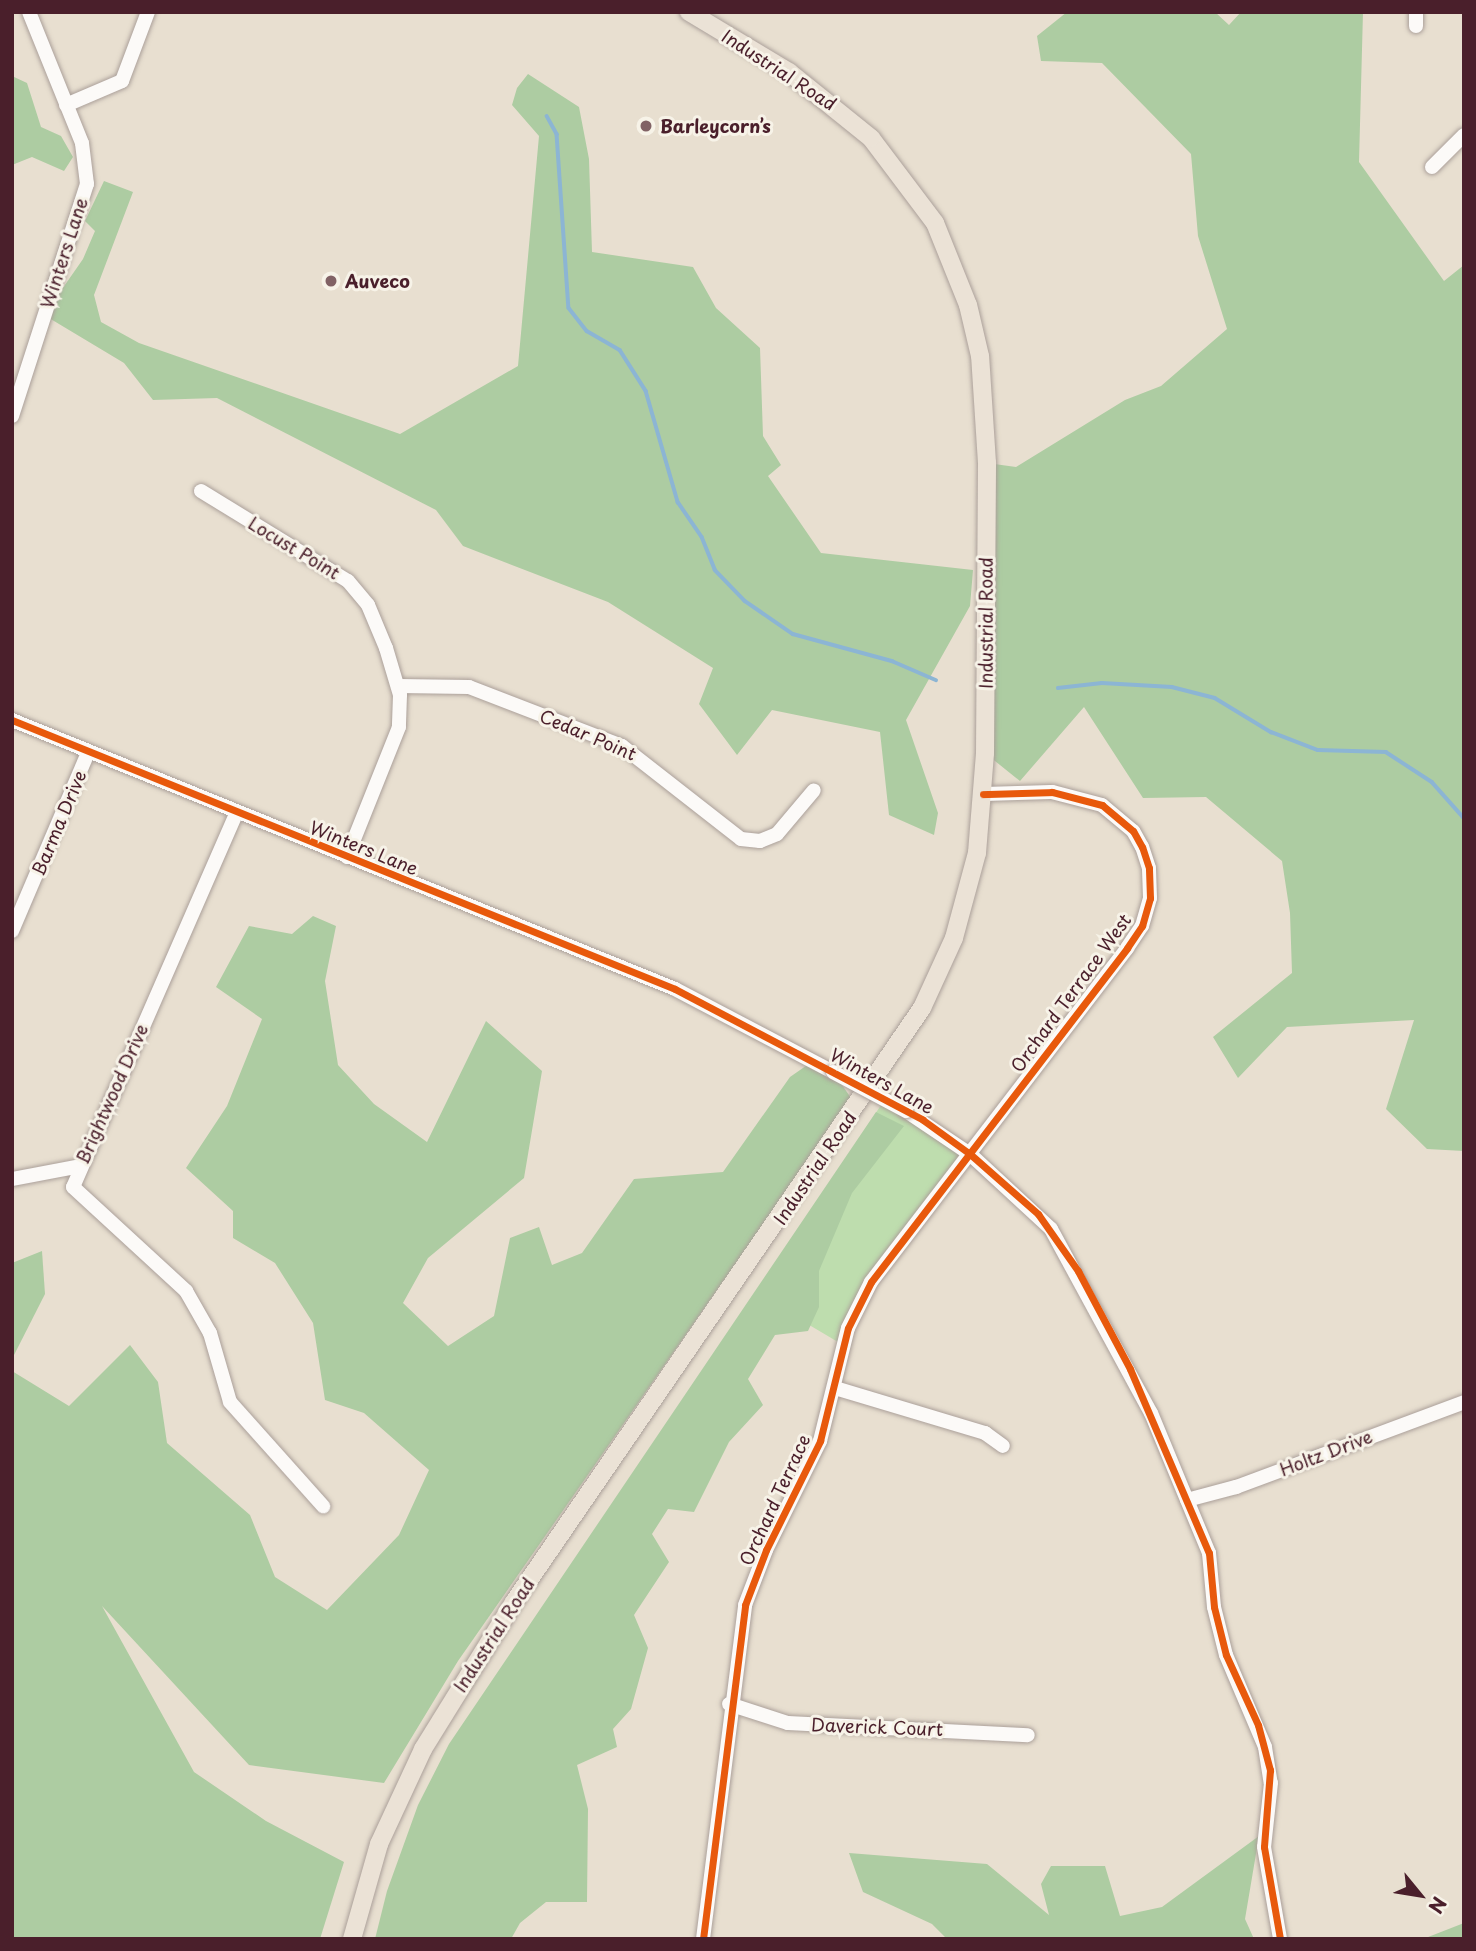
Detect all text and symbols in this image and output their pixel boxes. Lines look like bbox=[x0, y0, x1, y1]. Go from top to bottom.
street label: Industrial Road bbox=[718, 25, 840, 115]
place label: Barleycorn’s bbox=[660, 115, 771, 137]
marker: Barleycorn’s bbox=[638, 118, 654, 134]
street label: Winters Lane bbox=[36, 195, 92, 311]
place label: Auveco bbox=[345, 270, 410, 292]
marker: Auveco bbox=[323, 273, 339, 289]
street label: Locust Point bbox=[244, 512, 344, 584]
street label: Industrial Road bbox=[975, 558, 997, 688]
street label: Cedar Point bbox=[537, 705, 639, 765]
street label: Barma Drive bbox=[27, 767, 91, 879]
street label: Winters Lane bbox=[306, 816, 422, 880]
street label: Orchard Terrace West bbox=[1006, 909, 1136, 1077]
street label: Brightwood Drive bbox=[71, 1020, 153, 1168]
street label: Winters Lane bbox=[826, 1044, 938, 1118]
street label: Industrial Road bbox=[769, 1108, 861, 1228]
street label: Holtz Drive bbox=[1277, 1425, 1375, 1481]
street label: Orchard Terrace bbox=[735, 1431, 815, 1569]
street label: Industrial Road bbox=[449, 1574, 539, 1696]
street label: Daverick Court bbox=[810, 1714, 944, 1740]
north arrow bbox=[1385, 1860, 1455, 1930]
text: N bbox=[1422, 1892, 1454, 1919]

